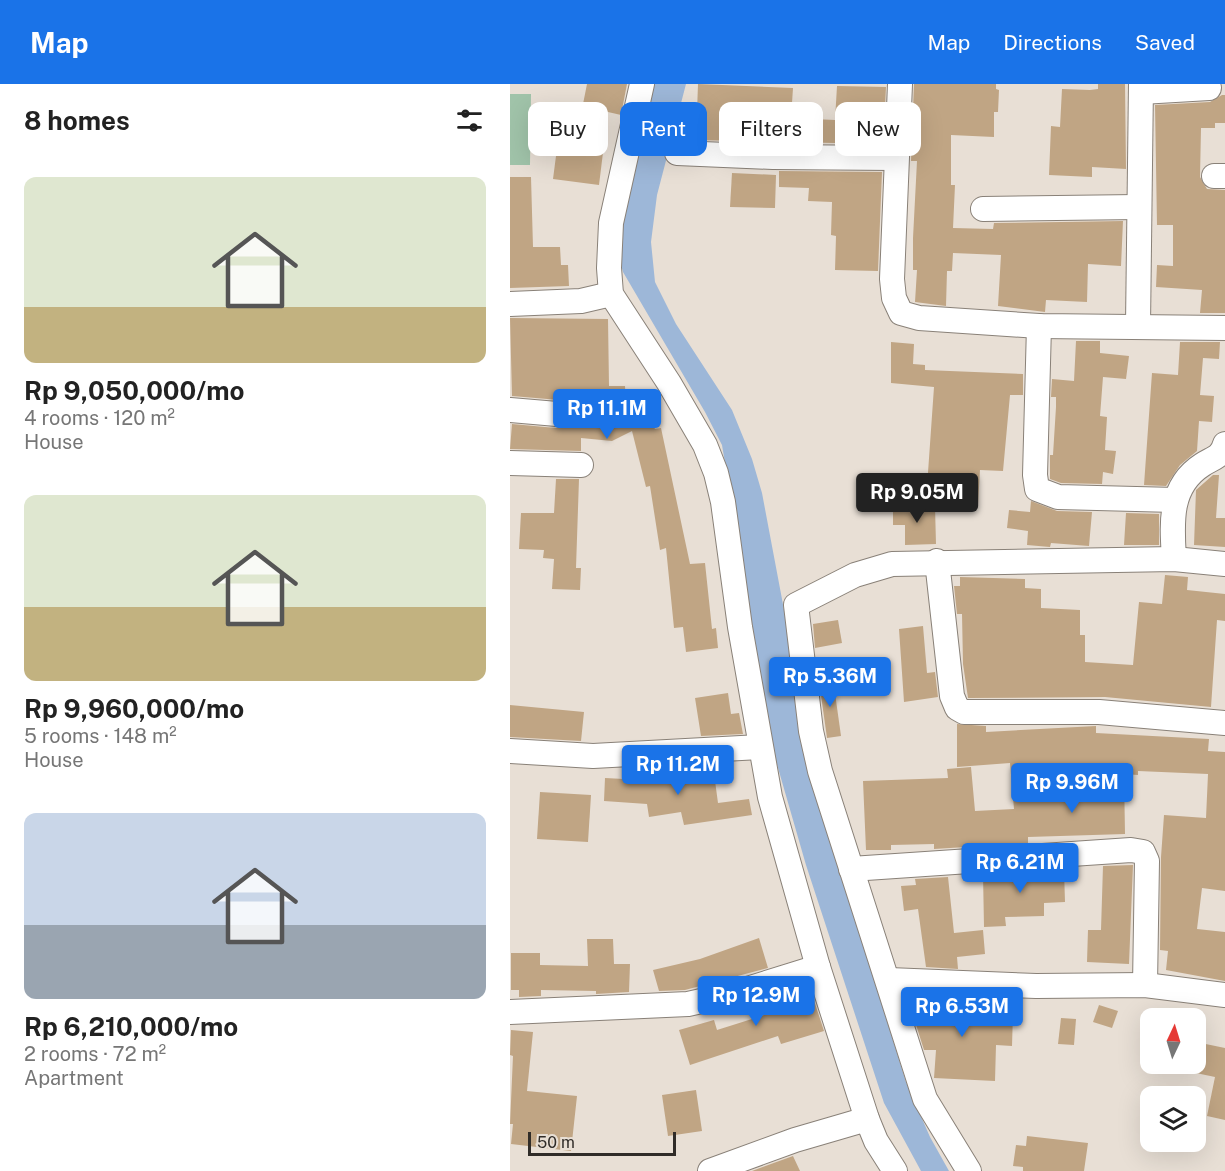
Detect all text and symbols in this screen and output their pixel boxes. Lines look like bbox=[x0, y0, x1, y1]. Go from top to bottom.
text: Map bbox=[30, 26, 89, 59]
text: Map bbox=[928, 30, 970, 55]
text: Directions bbox=[1003, 30, 1102, 55]
text: Saved bbox=[1135, 30, 1195, 55]
chip: Buy bbox=[528, 102, 608, 156]
chip: Rent bbox=[620, 102, 707, 156]
chip: Filters bbox=[719, 102, 823, 156]
chip: New bbox=[835, 102, 921, 156]
icon: filters bbox=[453, 104, 486, 137]
text: 8 homes bbox=[24, 105, 130, 136]
icon: home bbox=[201, 216, 309, 324]
text: Rp 9,050,000/mo bbox=[24, 375, 244, 406]
pin: Rp 11.1M bbox=[545, 389, 669, 440]
text: Rp 11.1M bbox=[567, 396, 647, 420]
text: 4 rooms · 120 m² bbox=[24, 406, 175, 430]
text: House bbox=[24, 430, 84, 454]
pin: Rp 9.05M bbox=[855, 473, 979, 524]
text: Rp 9.05M bbox=[870, 480, 964, 504]
icon: home bbox=[201, 534, 309, 642]
pin: Rp 5.36M bbox=[768, 657, 892, 708]
text: Rp 5.36M bbox=[783, 664, 877, 688]
text: Rp 9,960,000/mo bbox=[24, 693, 244, 724]
text: 5 rooms · 148 m² bbox=[24, 724, 177, 748]
pin: Rp 11.2M bbox=[616, 745, 740, 796]
text: House bbox=[24, 748, 84, 772]
text: Rp 11.2M bbox=[636, 752, 720, 776]
pin: Rp 9.96M bbox=[1010, 763, 1134, 814]
text: Rp 9.96M bbox=[1025, 770, 1119, 794]
pin: Rp 6.21M bbox=[958, 843, 1082, 894]
text: Rp 6.21M bbox=[975, 850, 1065, 874]
icon: home bbox=[201, 852, 309, 960]
pin: Rp 12.9M bbox=[694, 976, 818, 1027]
text: Rp 12.9M bbox=[712, 983, 800, 1007]
pin: Rp 6.53M bbox=[900, 987, 1024, 1038]
text: Rp 6.53M bbox=[915, 994, 1009, 1018]
north arrow bbox=[1140, 1008, 1206, 1074]
map controls bbox=[1140, 1008, 1206, 1152]
text: Rp 6,210,000/mo bbox=[24, 1011, 238, 1042]
text: 2 rooms · 72 m² bbox=[24, 1042, 166, 1066]
text: Apartment bbox=[24, 1066, 124, 1090]
button: layers bbox=[1140, 1086, 1206, 1152]
scale bar bbox=[528, 1129, 676, 1156]
text: 50 m bbox=[537, 1133, 575, 1152]

